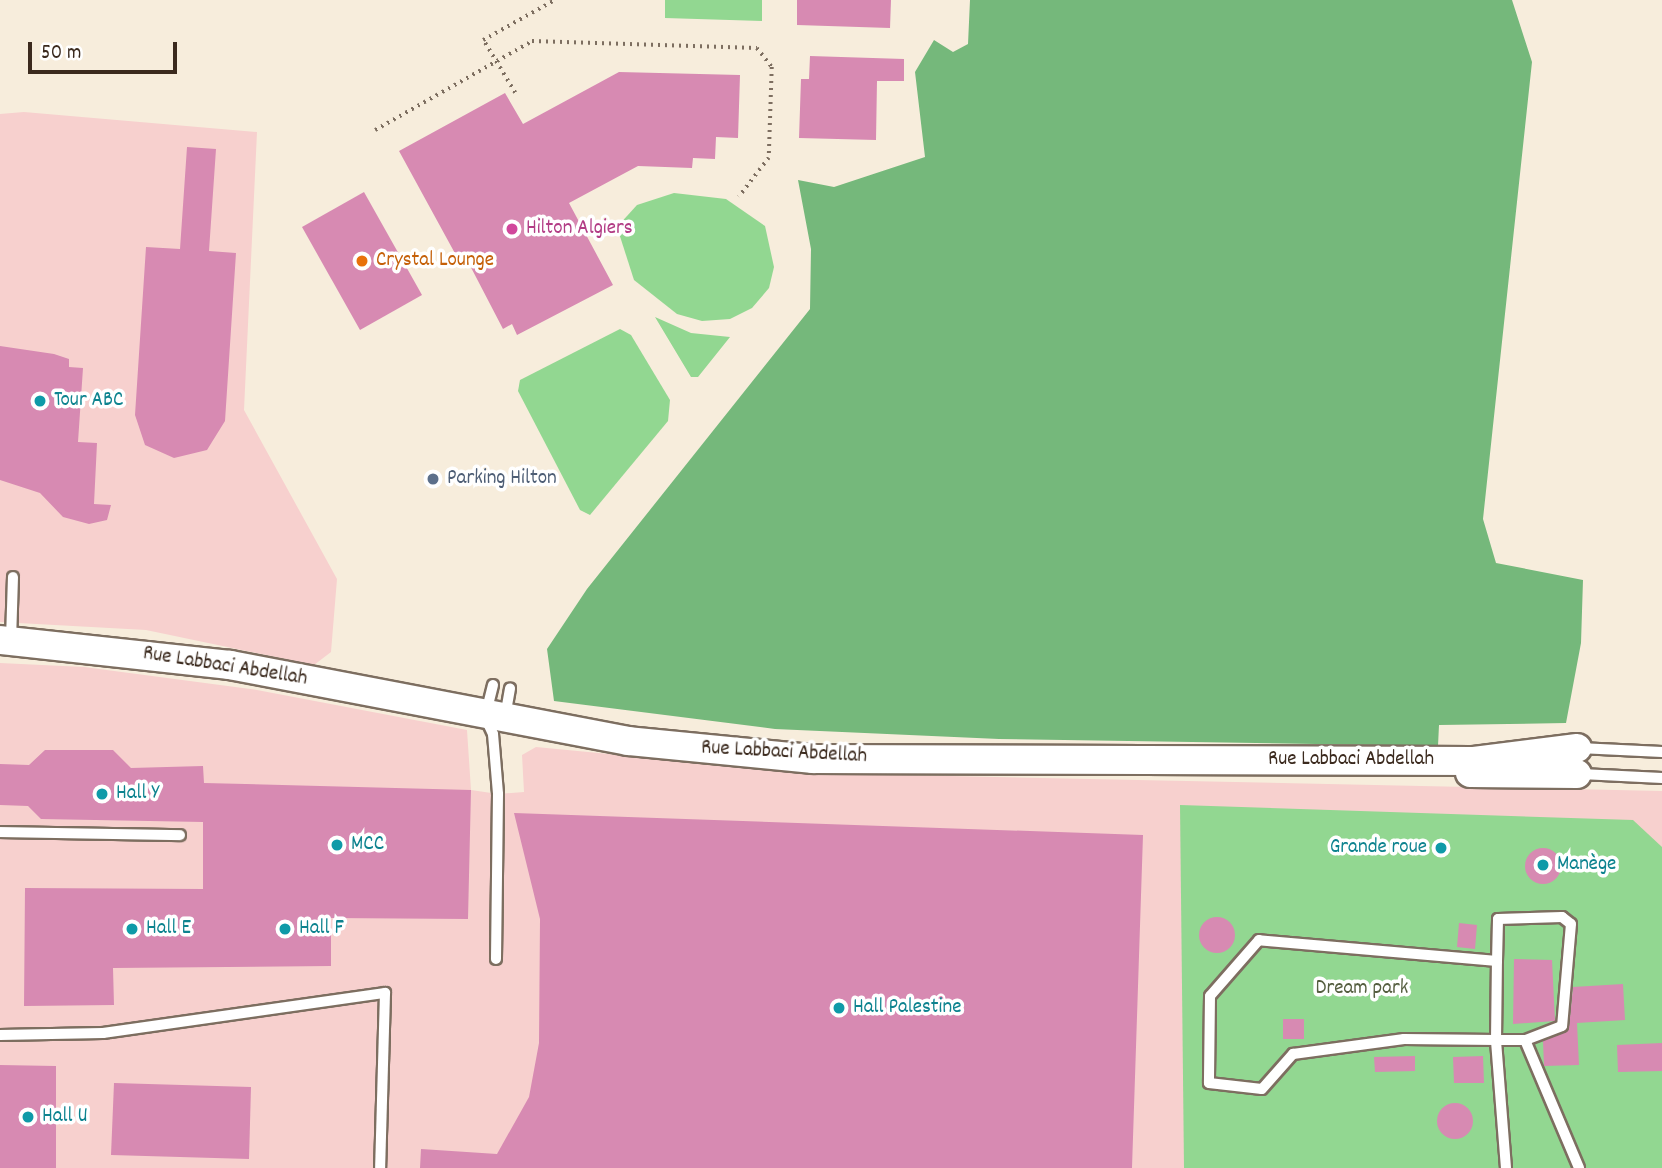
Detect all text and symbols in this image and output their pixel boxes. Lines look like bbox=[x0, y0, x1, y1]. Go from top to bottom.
scale bar bbox=[32, 28, 180, 72]
text: 50 m bbox=[41, 39, 81, 69]
place label: Hilton Algiers bbox=[526, 216, 633, 242]
marker: Hilton Algiers bbox=[504, 221, 520, 237]
place label: Crystal Lounge bbox=[376, 248, 494, 274]
marker: Crystal Lounge bbox=[354, 253, 370, 269]
place label: Tour ABC bbox=[54, 388, 123, 414]
marker: Tour ABC bbox=[32, 393, 48, 409]
place label: Parking Hilton bbox=[447, 466, 557, 492]
marker: Parking Hilton bbox=[425, 471, 441, 487]
street label: Rue Labbaci Abdellah bbox=[141, 642, 309, 692]
street label: Rue Labbaci Abdellah bbox=[700, 736, 868, 770]
street label: Rue Labbaci Abdellah bbox=[1268, 747, 1434, 773]
place label: Hall Y bbox=[116, 781, 159, 807]
marker: Hall Y bbox=[94, 786, 110, 802]
place label: MCC bbox=[351, 832, 384, 858]
place label: Grande roue bbox=[1330, 835, 1427, 861]
marker: MCC bbox=[329, 837, 345, 853]
marker: Grande roue bbox=[1433, 840, 1449, 856]
place label: Manège bbox=[1557, 852, 1616, 878]
marker: Manège bbox=[1535, 857, 1551, 873]
place label: Hall E bbox=[146, 916, 191, 942]
place label: Hall F bbox=[299, 916, 344, 942]
marker: Hall E bbox=[124, 921, 140, 937]
marker: Hall F bbox=[277, 921, 293, 937]
park label: Dream park bbox=[1316, 976, 1408, 1002]
place label: Hall Palestine bbox=[853, 995, 961, 1021]
marker: Hall Palestine bbox=[831, 1000, 847, 1016]
place label: Hall U bbox=[42, 1104, 88, 1130]
marker: Hall U bbox=[20, 1109, 36, 1125]

